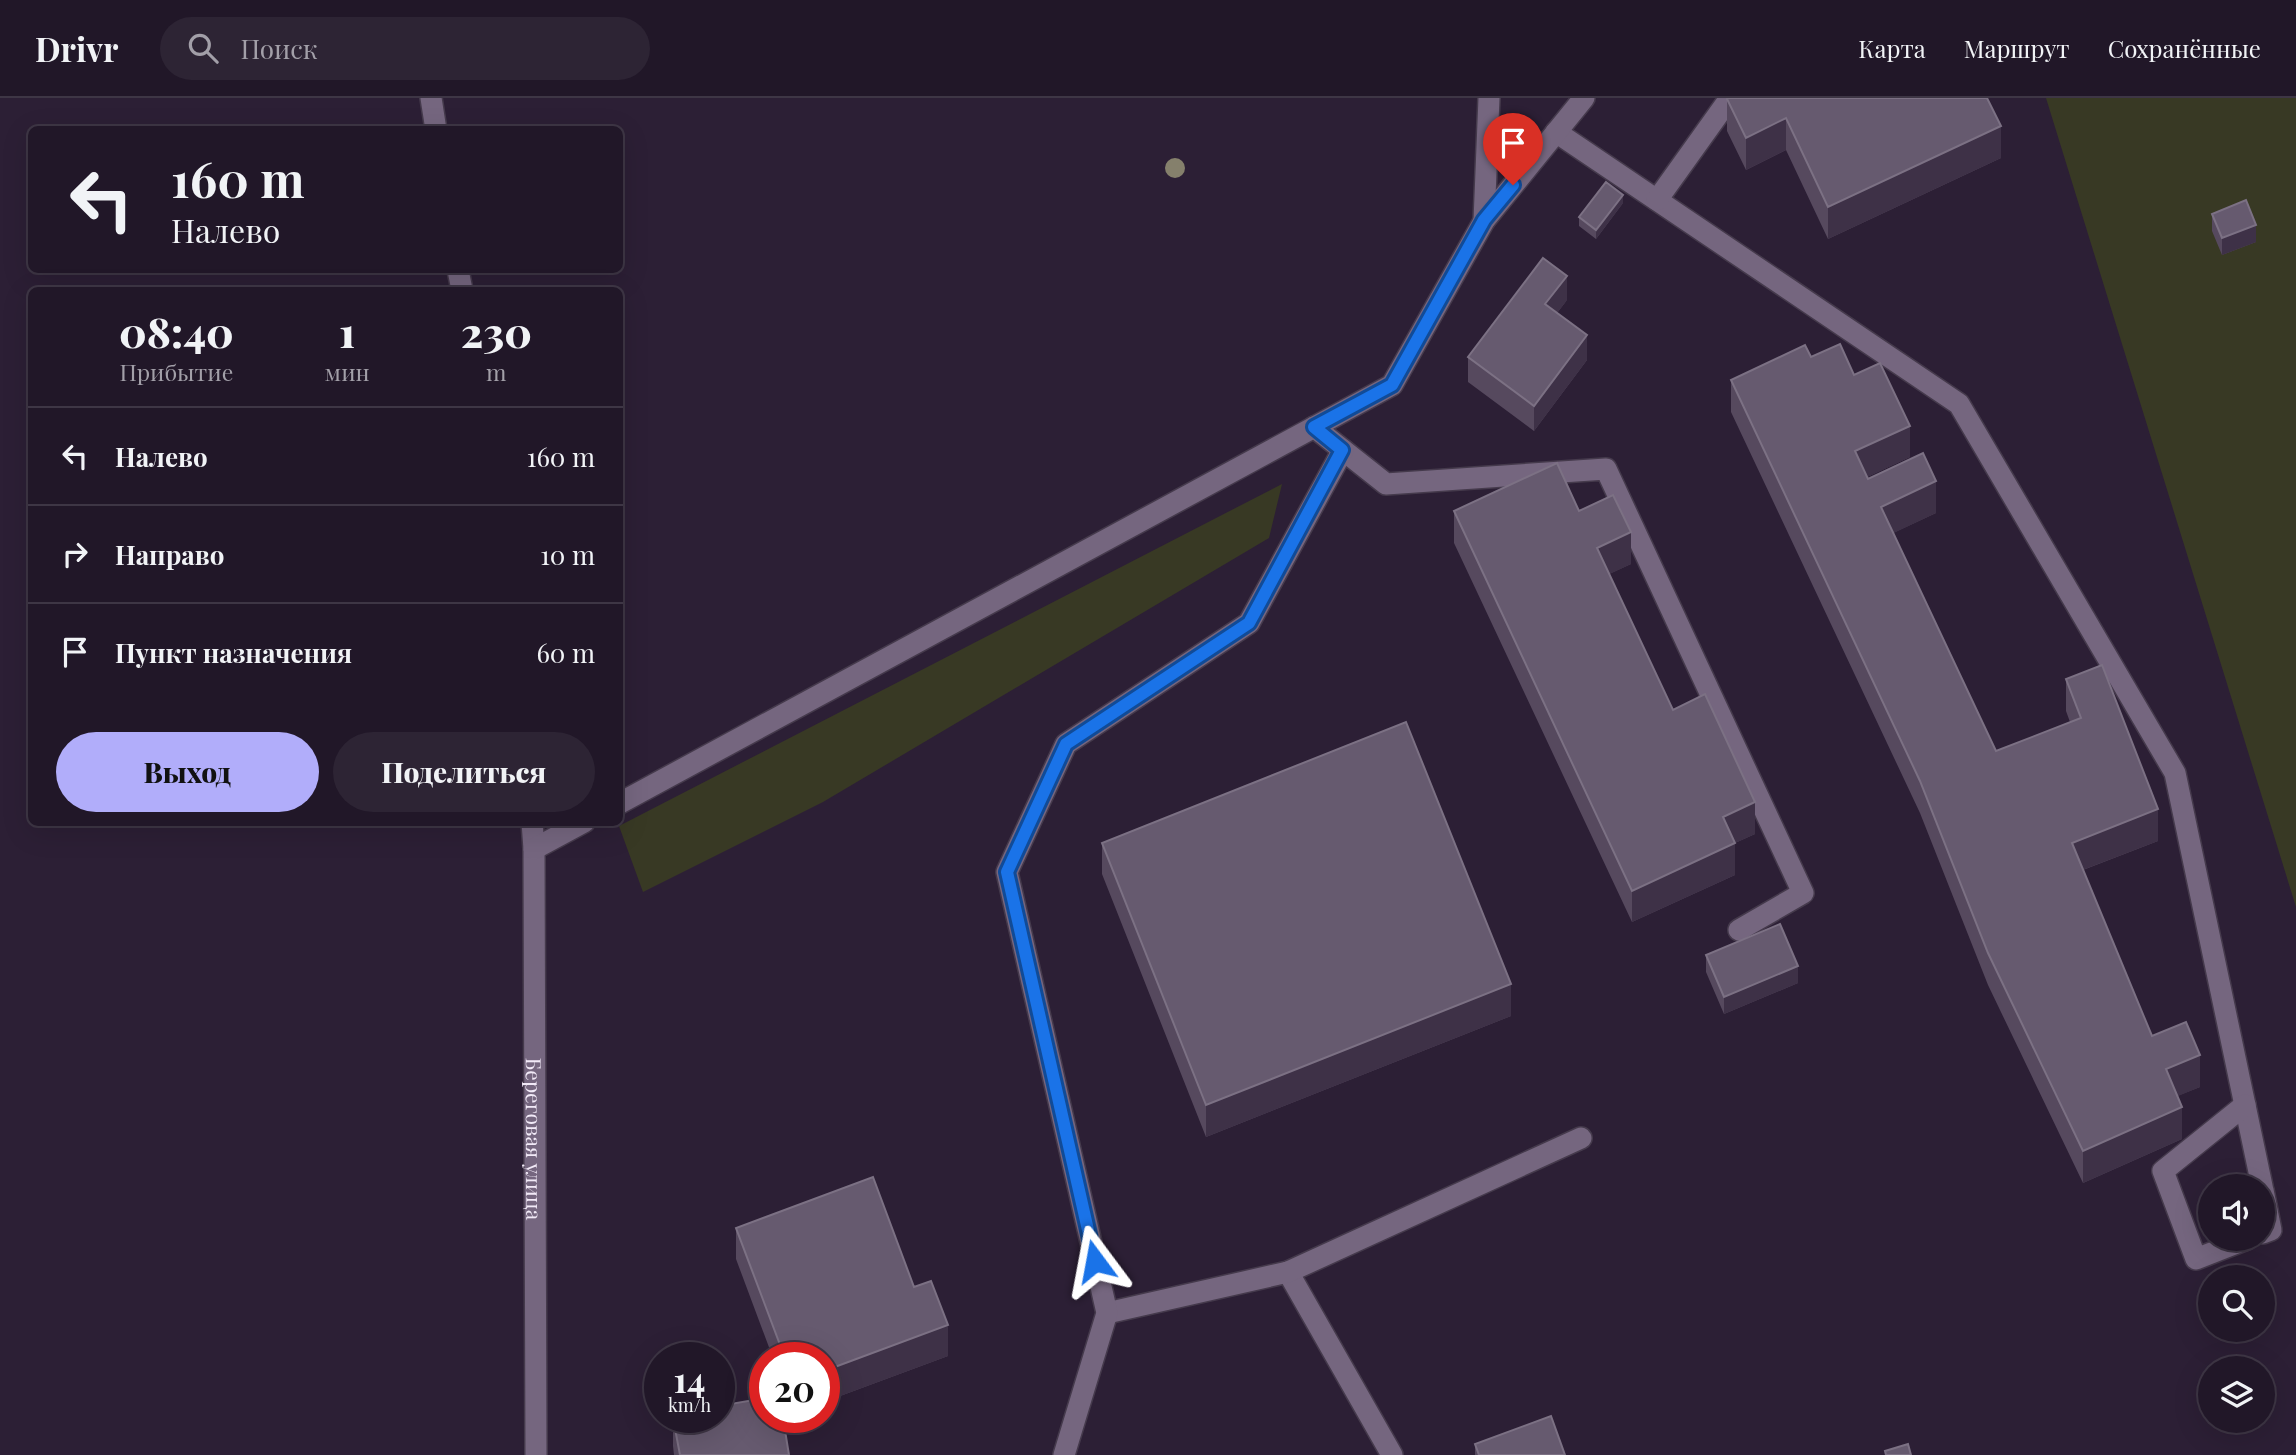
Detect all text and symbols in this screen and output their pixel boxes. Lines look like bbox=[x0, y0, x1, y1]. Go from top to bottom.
search box bbox=[160, 17, 650, 80]
text: Drivr bbox=[35, 26, 118, 70]
icon: search bbox=[184, 29, 222, 67]
text: Поиск bbox=[240, 31, 318, 66]
text: Карта bbox=[1858, 32, 1926, 64]
text: Маршрут bbox=[1964, 32, 2070, 64]
text: Сохранённые bbox=[2108, 32, 2261, 64]
pin bbox=[1483, 113, 1543, 185]
icon: arrive bbox=[1494, 124, 1532, 162]
text: 160 m bbox=[171, 145, 305, 210]
icon: left bbox=[56, 154, 147, 245]
text: Налево bbox=[171, 208, 280, 251]
text: 08:40 bbox=[119, 303, 234, 359]
text: 1 bbox=[339, 303, 355, 359]
text: 230 bbox=[461, 303, 532, 359]
text: Прибытие bbox=[119, 356, 233, 387]
text: мин bbox=[325, 356, 370, 387]
text: m bbox=[486, 356, 507, 387]
icon: left bbox=[56, 437, 94, 475]
text: Налево bbox=[115, 439, 208, 474]
text: 160 m bbox=[527, 439, 595, 474]
icon: right bbox=[56, 535, 94, 573]
text: Направо bbox=[115, 537, 224, 572]
text: 10 m bbox=[540, 537, 595, 572]
icon: arrive bbox=[56, 633, 94, 671]
text: Пункт назначения bbox=[115, 635, 352, 670]
text: 60 m bbox=[536, 635, 595, 670]
button: Выход bbox=[56, 732, 319, 812]
button: Поделиться bbox=[333, 732, 595, 812]
street label: Береговая улица bbox=[521, 1058, 549, 1221]
map controls bbox=[2198, 1174, 2275, 1433]
button: sound bbox=[2198, 1174, 2275, 1251]
position arrow bbox=[1058, 1224, 1132, 1298]
button: search bbox=[2198, 1265, 2275, 1342]
speed limit sign: 20 bbox=[749, 1342, 840, 1433]
text: 14 bbox=[674, 1355, 705, 1402]
button: layers bbox=[2198, 1356, 2275, 1433]
text: km/h bbox=[668, 1393, 711, 1417]

